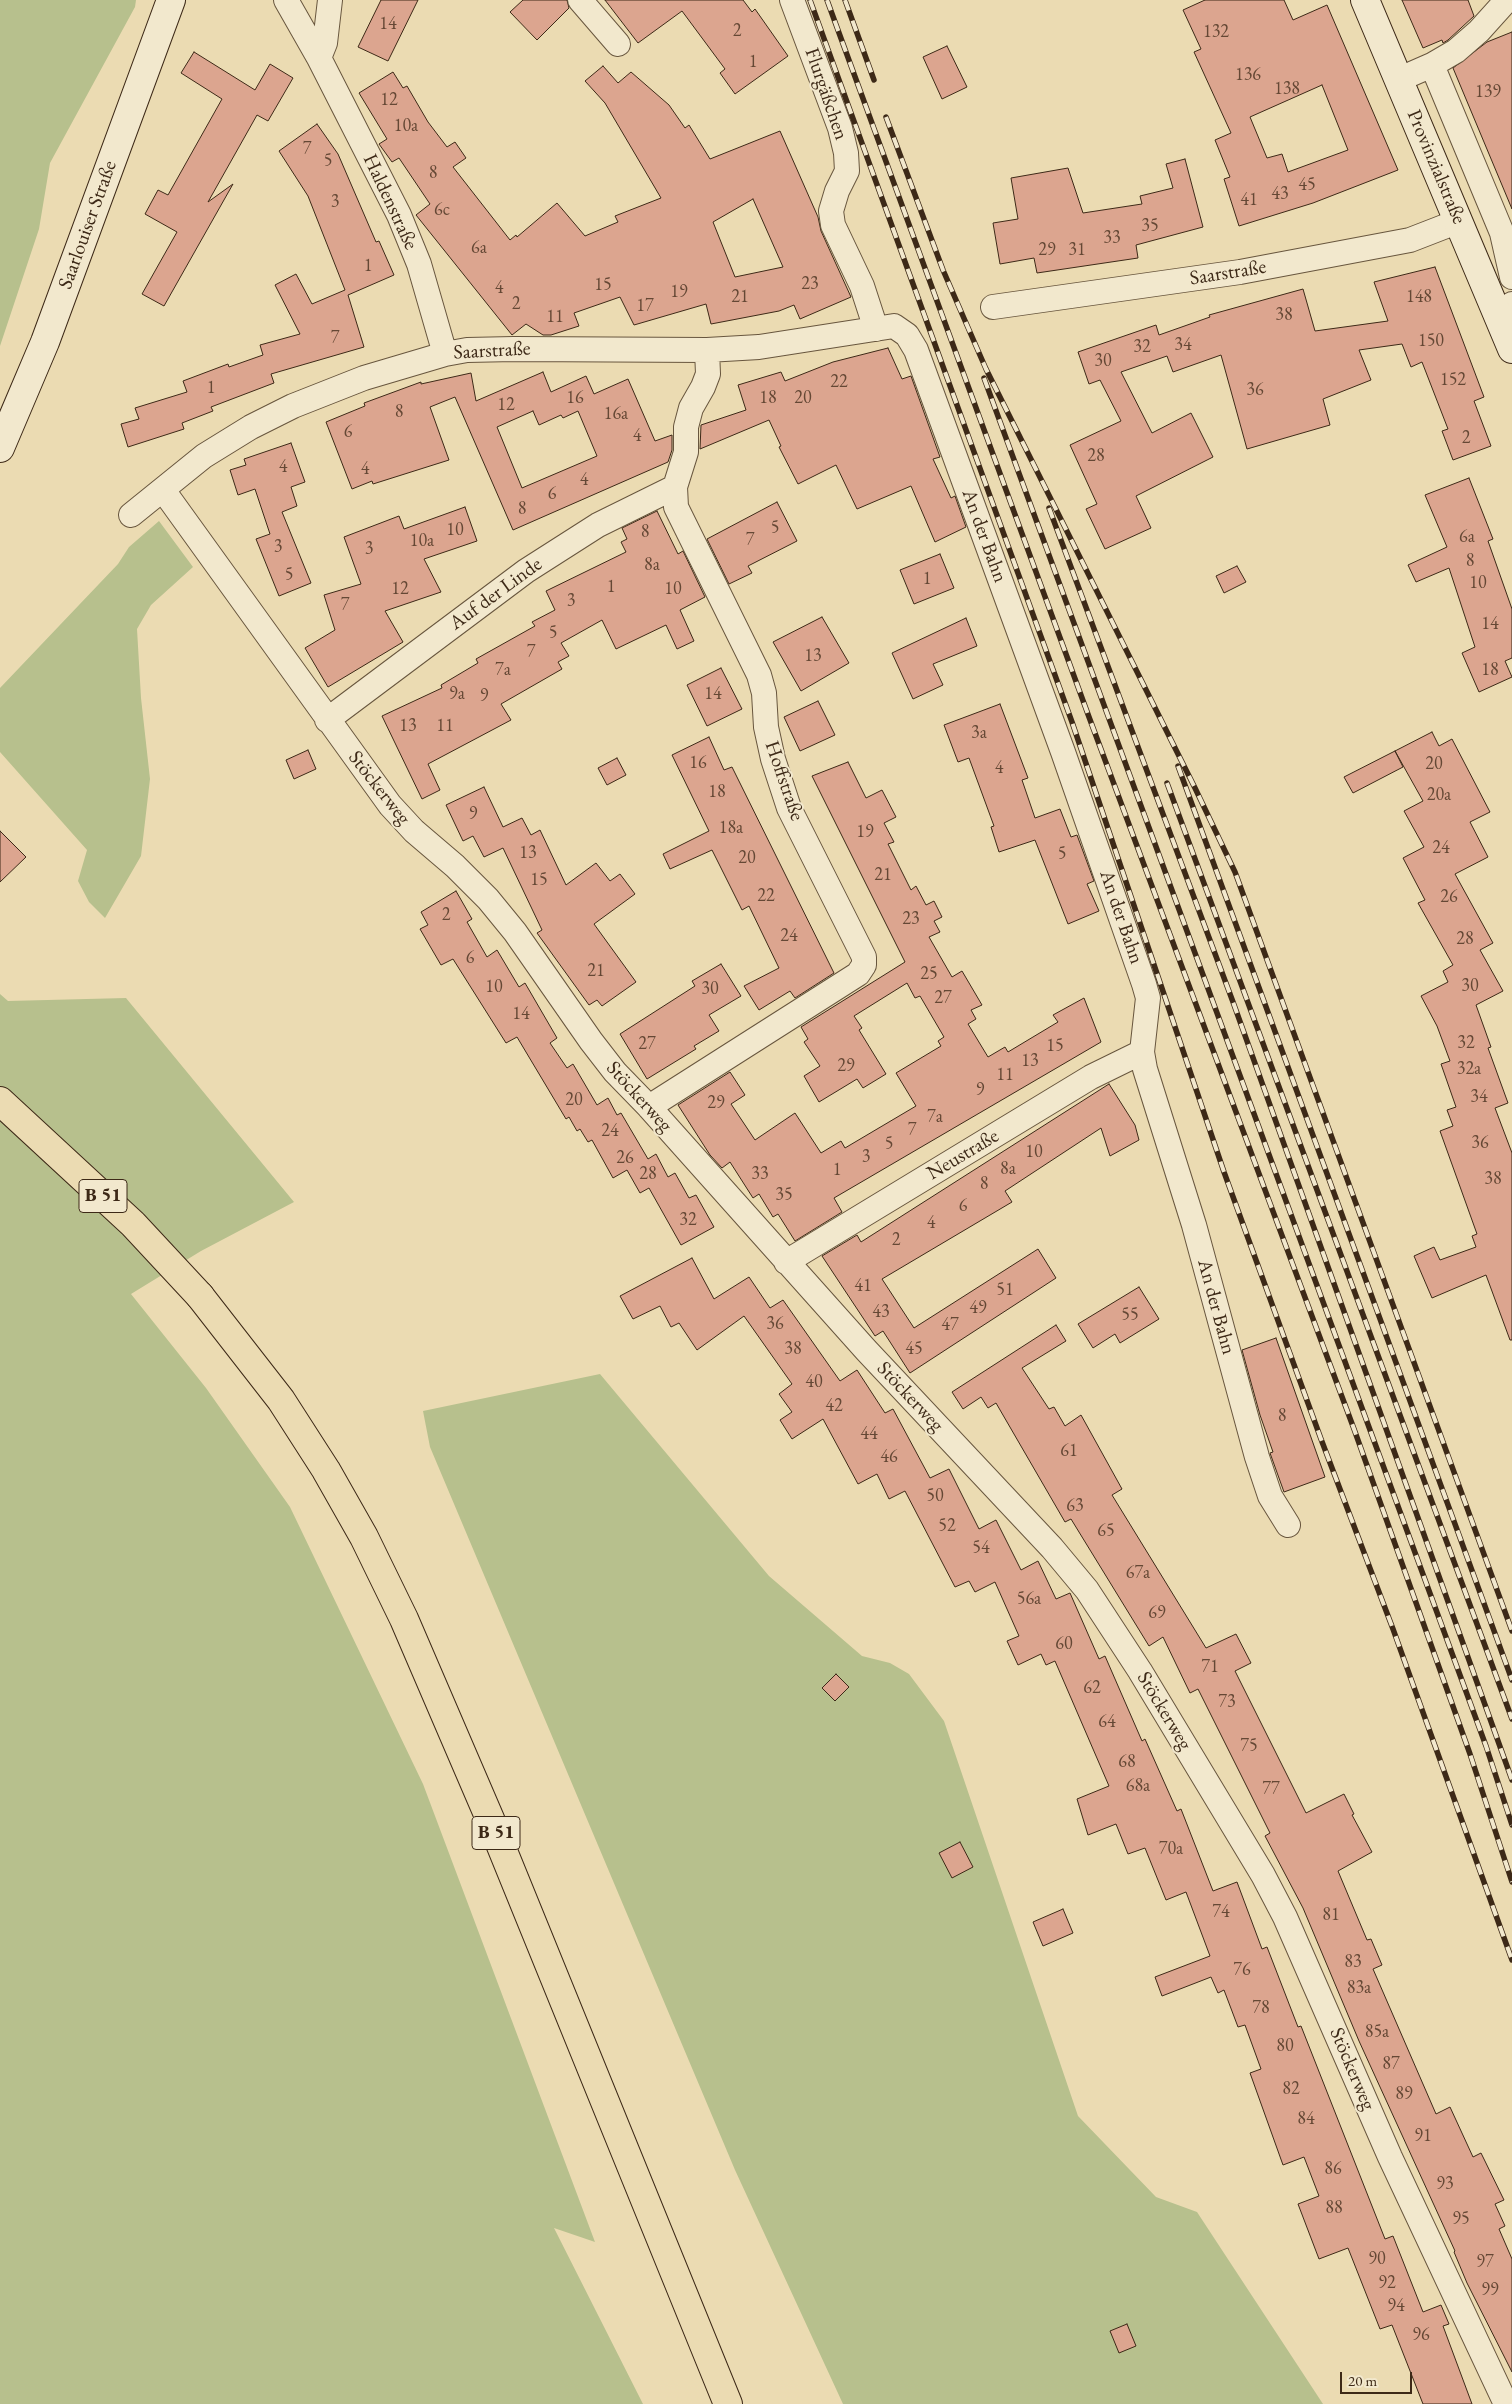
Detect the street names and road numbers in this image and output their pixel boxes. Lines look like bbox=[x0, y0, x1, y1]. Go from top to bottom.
street label: Flurgäßchen bbox=[799, 45, 853, 143]
street label: Provinzialstraße bbox=[1401, 106, 1471, 228]
street label: Haldenstraße bbox=[357, 150, 423, 254]
street label: Saarlouiser Straße bbox=[54, 157, 122, 293]
street label: Saarstraße bbox=[1188, 255, 1268, 291]
street label: Saarstraße bbox=[453, 337, 531, 365]
street label: An der Bahn bbox=[956, 486, 1012, 586]
street label: Auf der Linde bbox=[445, 552, 547, 636]
street label: Hoffstraße bbox=[759, 738, 809, 824]
street label: Stöckerweg bbox=[343, 746, 415, 830]
street label: An der Bahn bbox=[1094, 867, 1148, 967]
street label: Stöckerweg bbox=[601, 1057, 677, 1137]
street label: Neustraße bbox=[923, 1124, 1003, 1186]
road number: B 51 bbox=[79, 1180, 127, 1212]
street label: An der Bahn bbox=[1192, 1257, 1240, 1357]
street label: Stöckerweg bbox=[871, 1357, 949, 1437]
street label: Stöckerweg bbox=[1131, 1667, 1197, 1755]
road number: B 51 bbox=[472, 1816, 520, 1850]
street label: Stöckerweg bbox=[1324, 2024, 1380, 2114]

